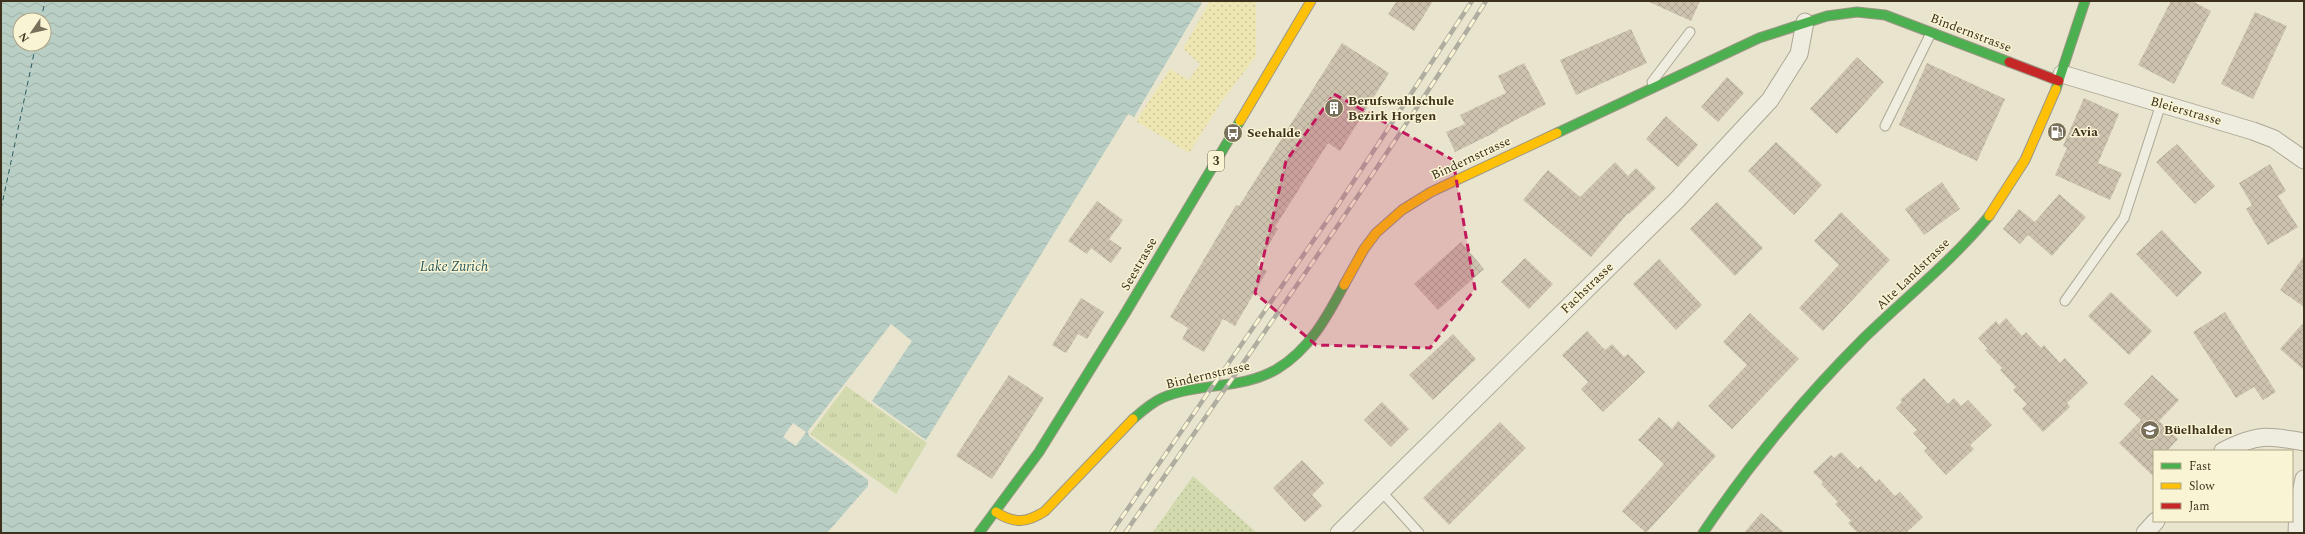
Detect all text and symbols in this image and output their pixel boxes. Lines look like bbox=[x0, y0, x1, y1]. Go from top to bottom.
street label: Bindernstrasse bbox=[1927, 8, 2015, 58]
north arrow bbox=[12, 12, 52, 52]
text: N bbox=[15, 29, 34, 46]
place label: Berufswahlschule Bezirk Horgen bbox=[1348, 91, 1454, 126]
street label: Bleierstrasse bbox=[2148, 91, 2224, 131]
building icon: Berufswahlschule Bezirk Horgen bbox=[1323, 97, 1345, 119]
fuel station icon: Avia bbox=[2046, 121, 2068, 143]
bus stop icon: Seehalde bbox=[1222, 122, 1244, 144]
place label: Avia bbox=[2071, 122, 2098, 142]
place label: Seehalde bbox=[1247, 123, 1301, 143]
street label: Bindernstrasse bbox=[1428, 131, 1514, 185]
road number: 3 bbox=[1208, 151, 1224, 171]
street label: Seestrasse bbox=[1116, 233, 1162, 295]
street label: Alte Landstrasse bbox=[1871, 233, 1955, 315]
water label: Lake Zurich bbox=[420, 256, 488, 277]
street label: Fachstrasse bbox=[1556, 257, 1618, 319]
street label: Bindernstrasse bbox=[1164, 356, 1252, 394]
school or university icon: Büelhalden bbox=[2139, 419, 2161, 441]
place label: Büelhalden bbox=[2164, 420, 2233, 440]
legend bbox=[2153, 450, 2293, 522]
text: Fast bbox=[2189, 457, 2211, 476]
text: Slow bbox=[2189, 477, 2215, 496]
text: Jam bbox=[2189, 497, 2210, 516]

